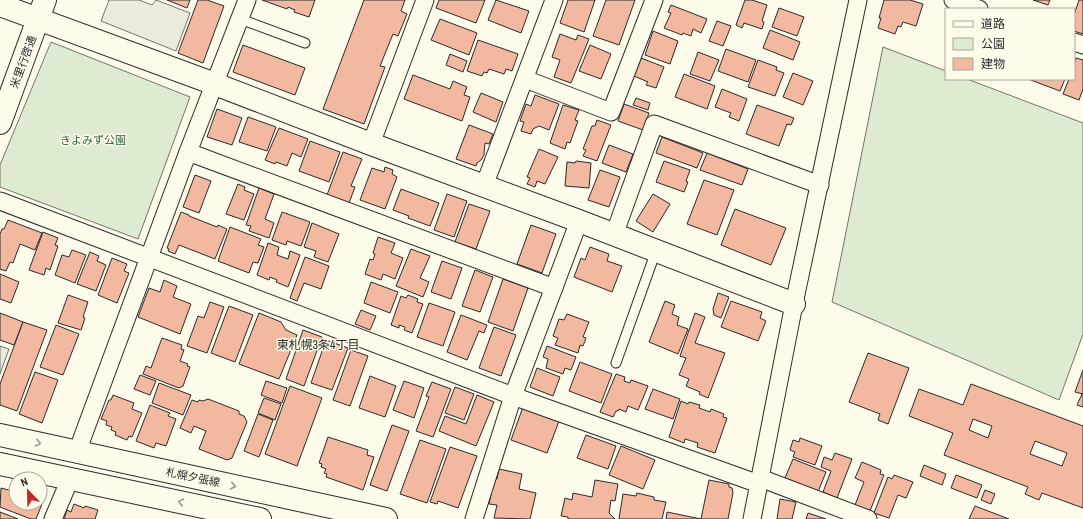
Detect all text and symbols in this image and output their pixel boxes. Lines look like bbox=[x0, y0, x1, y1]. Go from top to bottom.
legend bbox=[945, 8, 1075, 80]
text: 道路 bbox=[981, 16, 1005, 32]
street label: 米里行啓通 bbox=[7, 34, 39, 90]
text: 公園 bbox=[981, 36, 1005, 52]
text: 建物 bbox=[981, 56, 1005, 72]
park label: きよみず公園 bbox=[60, 133, 126, 147]
district label: 東札幌3条4丁目 bbox=[277, 337, 359, 353]
one-way arrow bbox=[35, 439, 41, 447]
street label: 札幌夕張線 bbox=[165, 464, 221, 490]
north arrow bbox=[8, 471, 48, 511]
text: N bbox=[18, 474, 30, 490]
one-way arrow bbox=[230, 482, 237, 490]
one-way arrow bbox=[178, 499, 184, 507]

